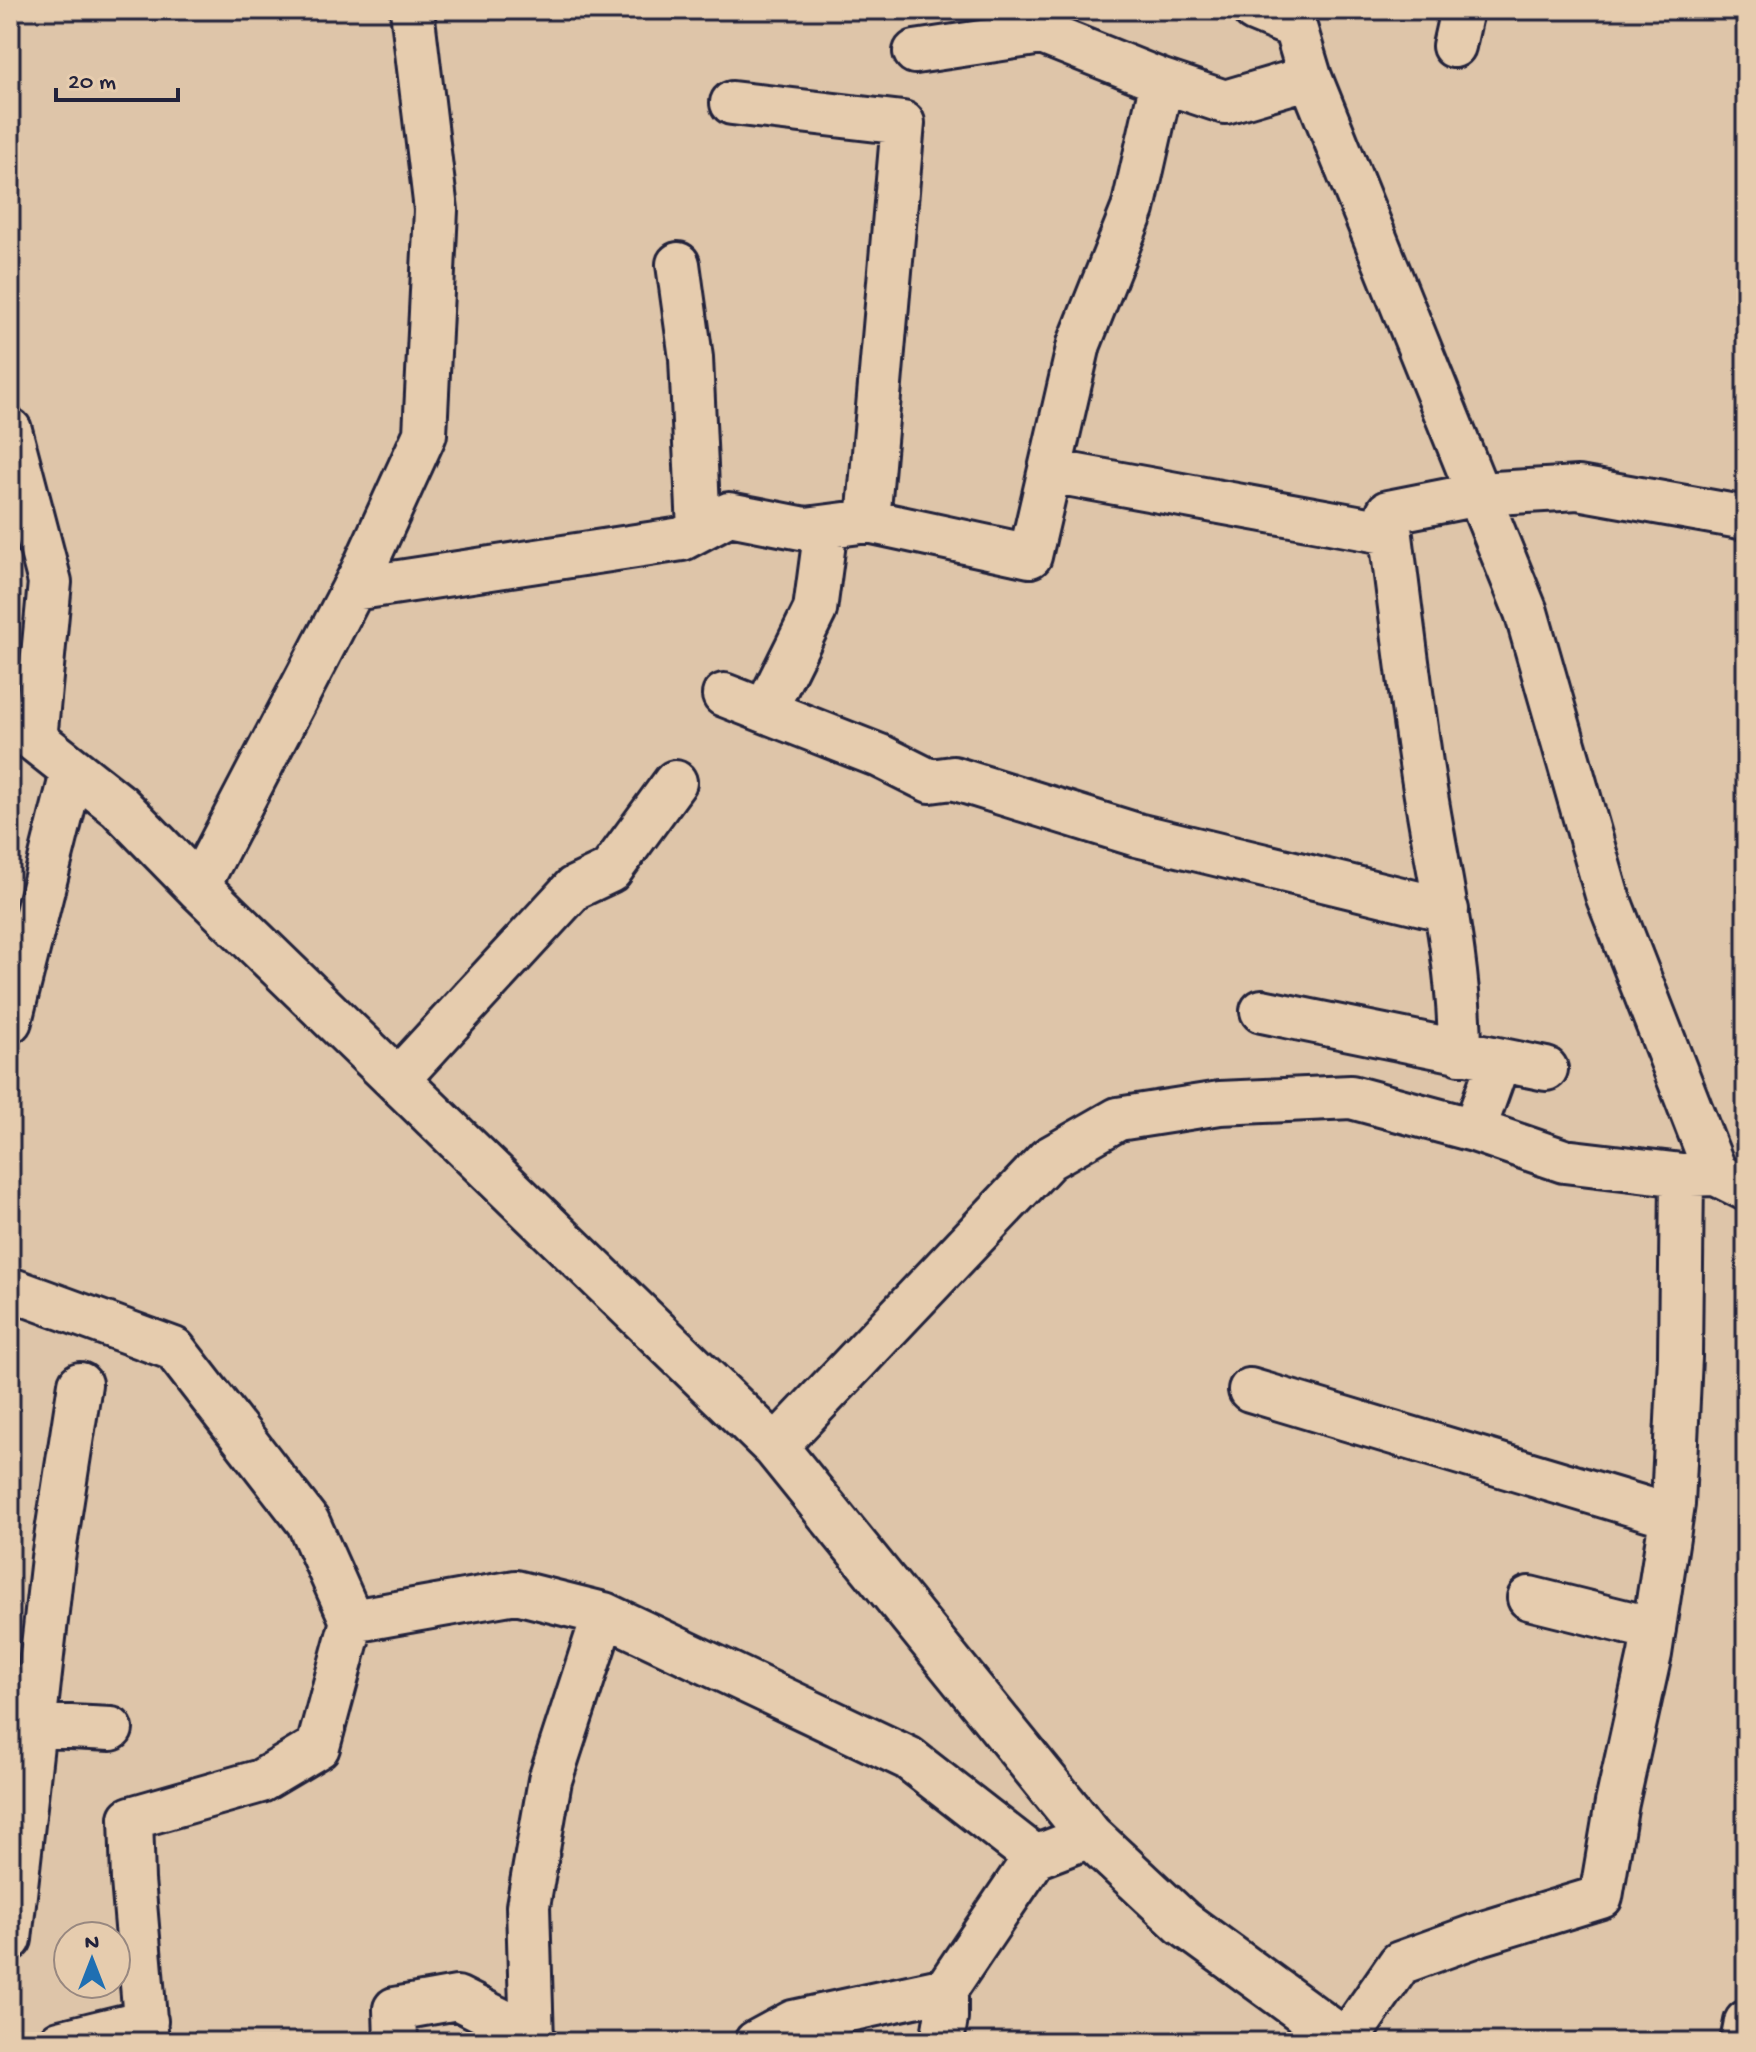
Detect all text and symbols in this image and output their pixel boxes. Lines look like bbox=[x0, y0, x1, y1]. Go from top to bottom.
scale bar bbox=[56, 52, 178, 102]
text: 20 m bbox=[68, 69, 116, 98]
north arrow bbox=[52, 1920, 132, 2000]
text: N bbox=[85, 1931, 99, 1957]

